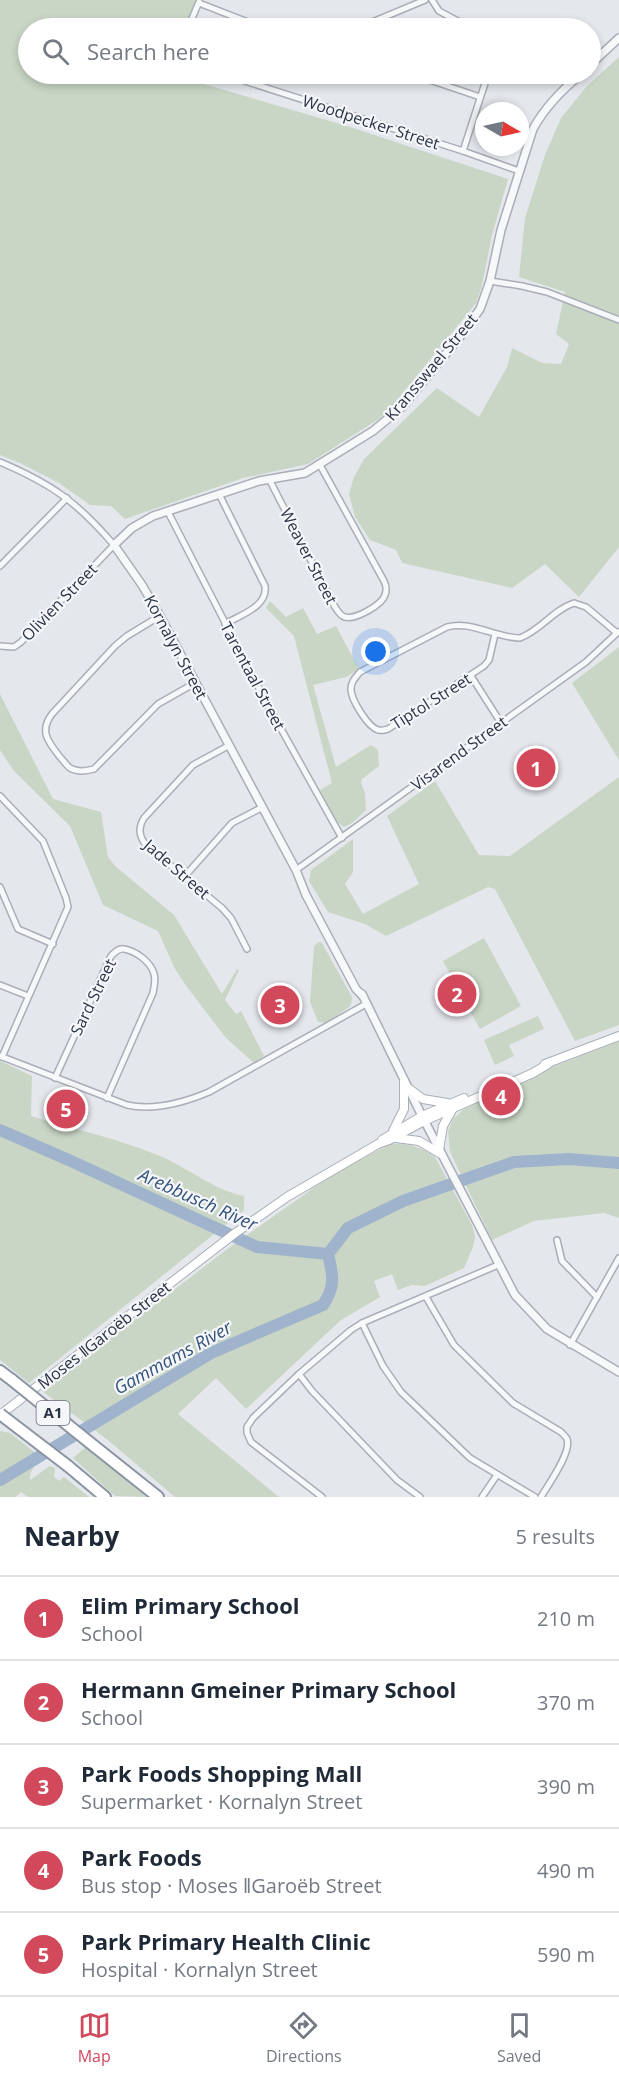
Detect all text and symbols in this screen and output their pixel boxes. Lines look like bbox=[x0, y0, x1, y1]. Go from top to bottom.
search box bbox=[18, 18, 601, 84]
icon: search bbox=[39, 35, 72, 68]
text: Search here bbox=[87, 36, 210, 66]
street label: Woodpecker Street bbox=[300, 89, 443, 155]
north arrow bbox=[475, 102, 529, 156]
street label: Kransswael Street bbox=[380, 309, 483, 425]
street label: Weaver Street bbox=[275, 504, 343, 608]
street label: Olivien Street bbox=[16, 558, 102, 646]
street label: Kornalyn Street bbox=[139, 591, 213, 703]
street label: Tarentaal Street bbox=[215, 618, 291, 734]
your location bbox=[361, 637, 390, 666]
street label: Tiptol Street bbox=[387, 667, 476, 734]
street label: Visarend Street bbox=[406, 710, 512, 795]
pin: 1 bbox=[516, 746, 556, 790]
street label: Jade Street bbox=[138, 833, 215, 904]
street label: Sard Street bbox=[65, 955, 121, 1039]
pin: 2 bbox=[438, 972, 476, 1016]
pin: 3 bbox=[260, 982, 300, 1028]
pin: 4 bbox=[482, 1074, 520, 1118]
pin: 5 bbox=[46, 1086, 86, 1132]
water label: Arebbusch River bbox=[133, 1161, 262, 1236]
street label: Moses ǁGaroëb Street bbox=[33, 1276, 175, 1394]
water label: Gammams River bbox=[109, 1314, 237, 1399]
road number: A1 bbox=[36, 1401, 70, 1425]
text: Nearby bbox=[24, 1518, 119, 1554]
text: 5 results bbox=[515, 1523, 595, 1550]
text: Elim Primary School bbox=[81, 1590, 300, 1620]
text: 1 bbox=[38, 1605, 49, 1632]
text: 210 m bbox=[537, 1605, 595, 1632]
text: School bbox=[81, 1620, 143, 1647]
text: Hermann Gmeiner Primary School bbox=[81, 1674, 456, 1704]
text: 2 bbox=[38, 1689, 49, 1716]
text: 370 m bbox=[537, 1689, 595, 1716]
text: School bbox=[81, 1704, 143, 1731]
text: Park Foods Shopping Mall bbox=[81, 1758, 362, 1788]
text: 3 bbox=[38, 1773, 49, 1800]
text: 390 m bbox=[537, 1773, 595, 1800]
text: Supermarket · Kornalyn Street bbox=[81, 1788, 362, 1815]
text: Park Foods bbox=[81, 1842, 202, 1872]
text: 4 bbox=[38, 1857, 49, 1884]
text: 490 m bbox=[537, 1857, 595, 1884]
text: Bus stop · Moses ǁGaroëb Street bbox=[81, 1872, 382, 1899]
text: Park Primary Health Clinic bbox=[81, 1926, 371, 1956]
text: 5 bbox=[38, 1941, 49, 1968]
text: 590 m bbox=[537, 1941, 595, 1968]
text: Hospital · Kornalyn Street bbox=[81, 1956, 318, 1983]
tab: Map bbox=[78, 2009, 111, 2067]
tab: Directions bbox=[266, 2009, 342, 2067]
tab: Saved bbox=[497, 2009, 541, 2067]

